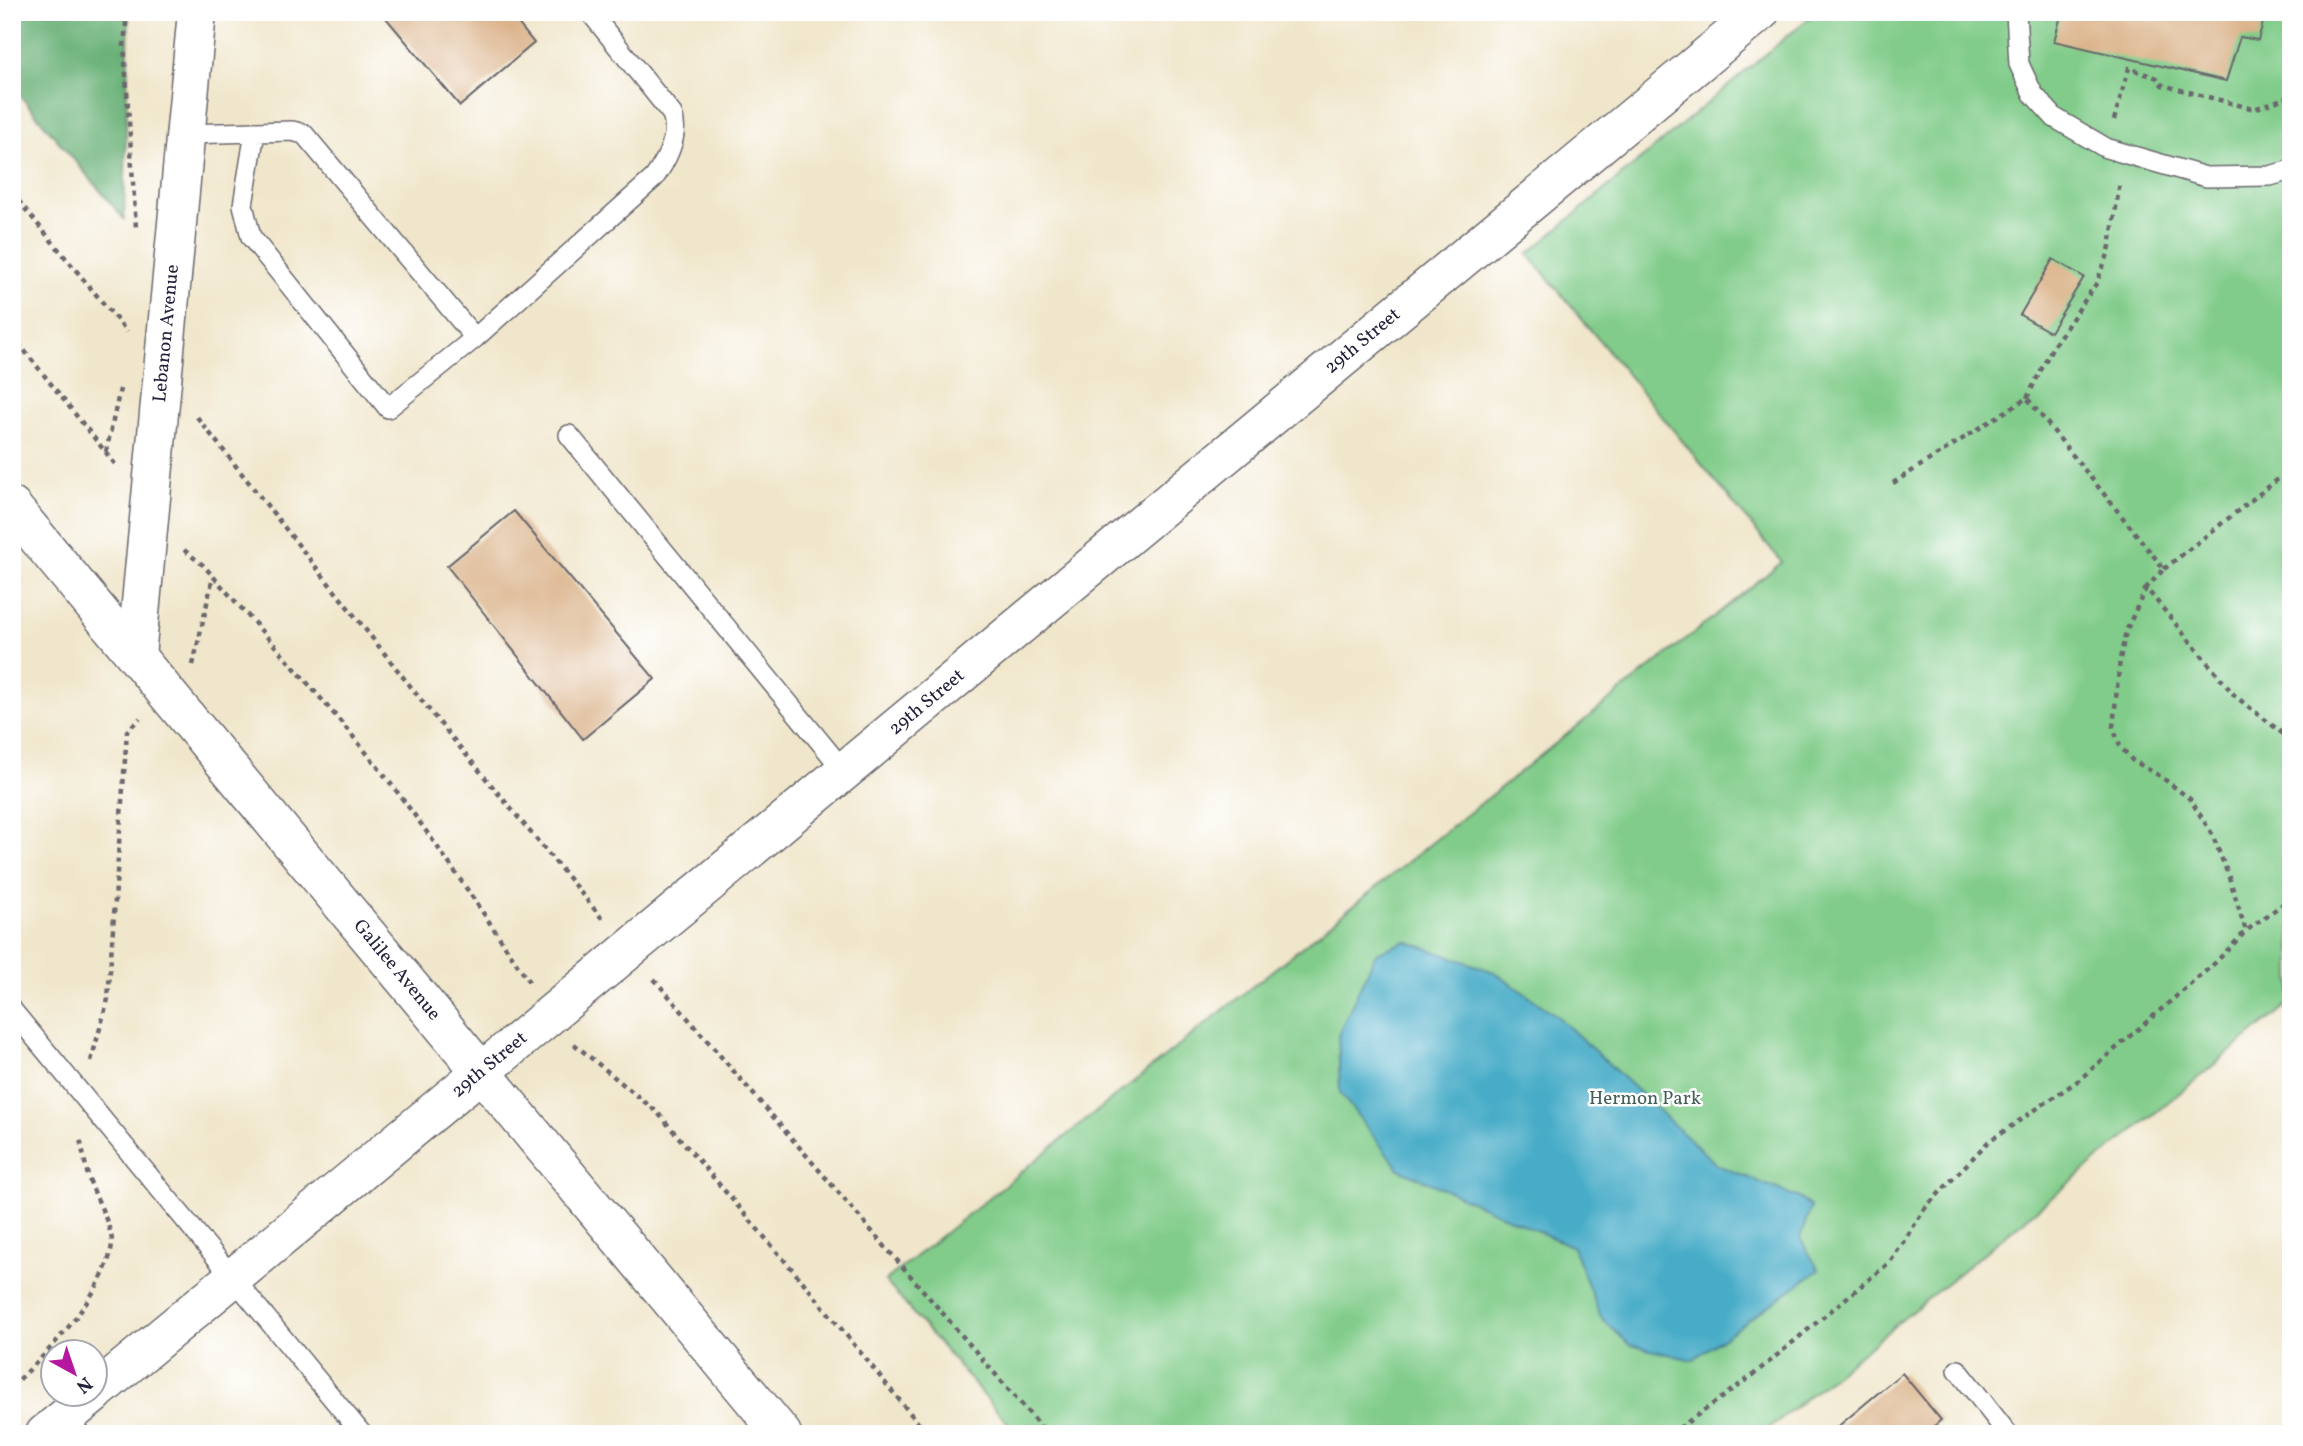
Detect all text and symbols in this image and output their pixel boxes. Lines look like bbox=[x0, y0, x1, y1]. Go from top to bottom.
street label: Lebanon Avenue bbox=[147, 263, 186, 404]
street label: 29th Street bbox=[1319, 302, 1407, 380]
street label: 29th Street bbox=[883, 663, 971, 742]
street label: Galilee Avenue bbox=[347, 914, 446, 1026]
street label: 29th Street bbox=[446, 1026, 534, 1104]
park label: Hermon Park bbox=[1589, 1086, 1701, 1112]
north arrow bbox=[38, 1338, 108, 1408]
text: N bbox=[70, 1370, 97, 1399]

